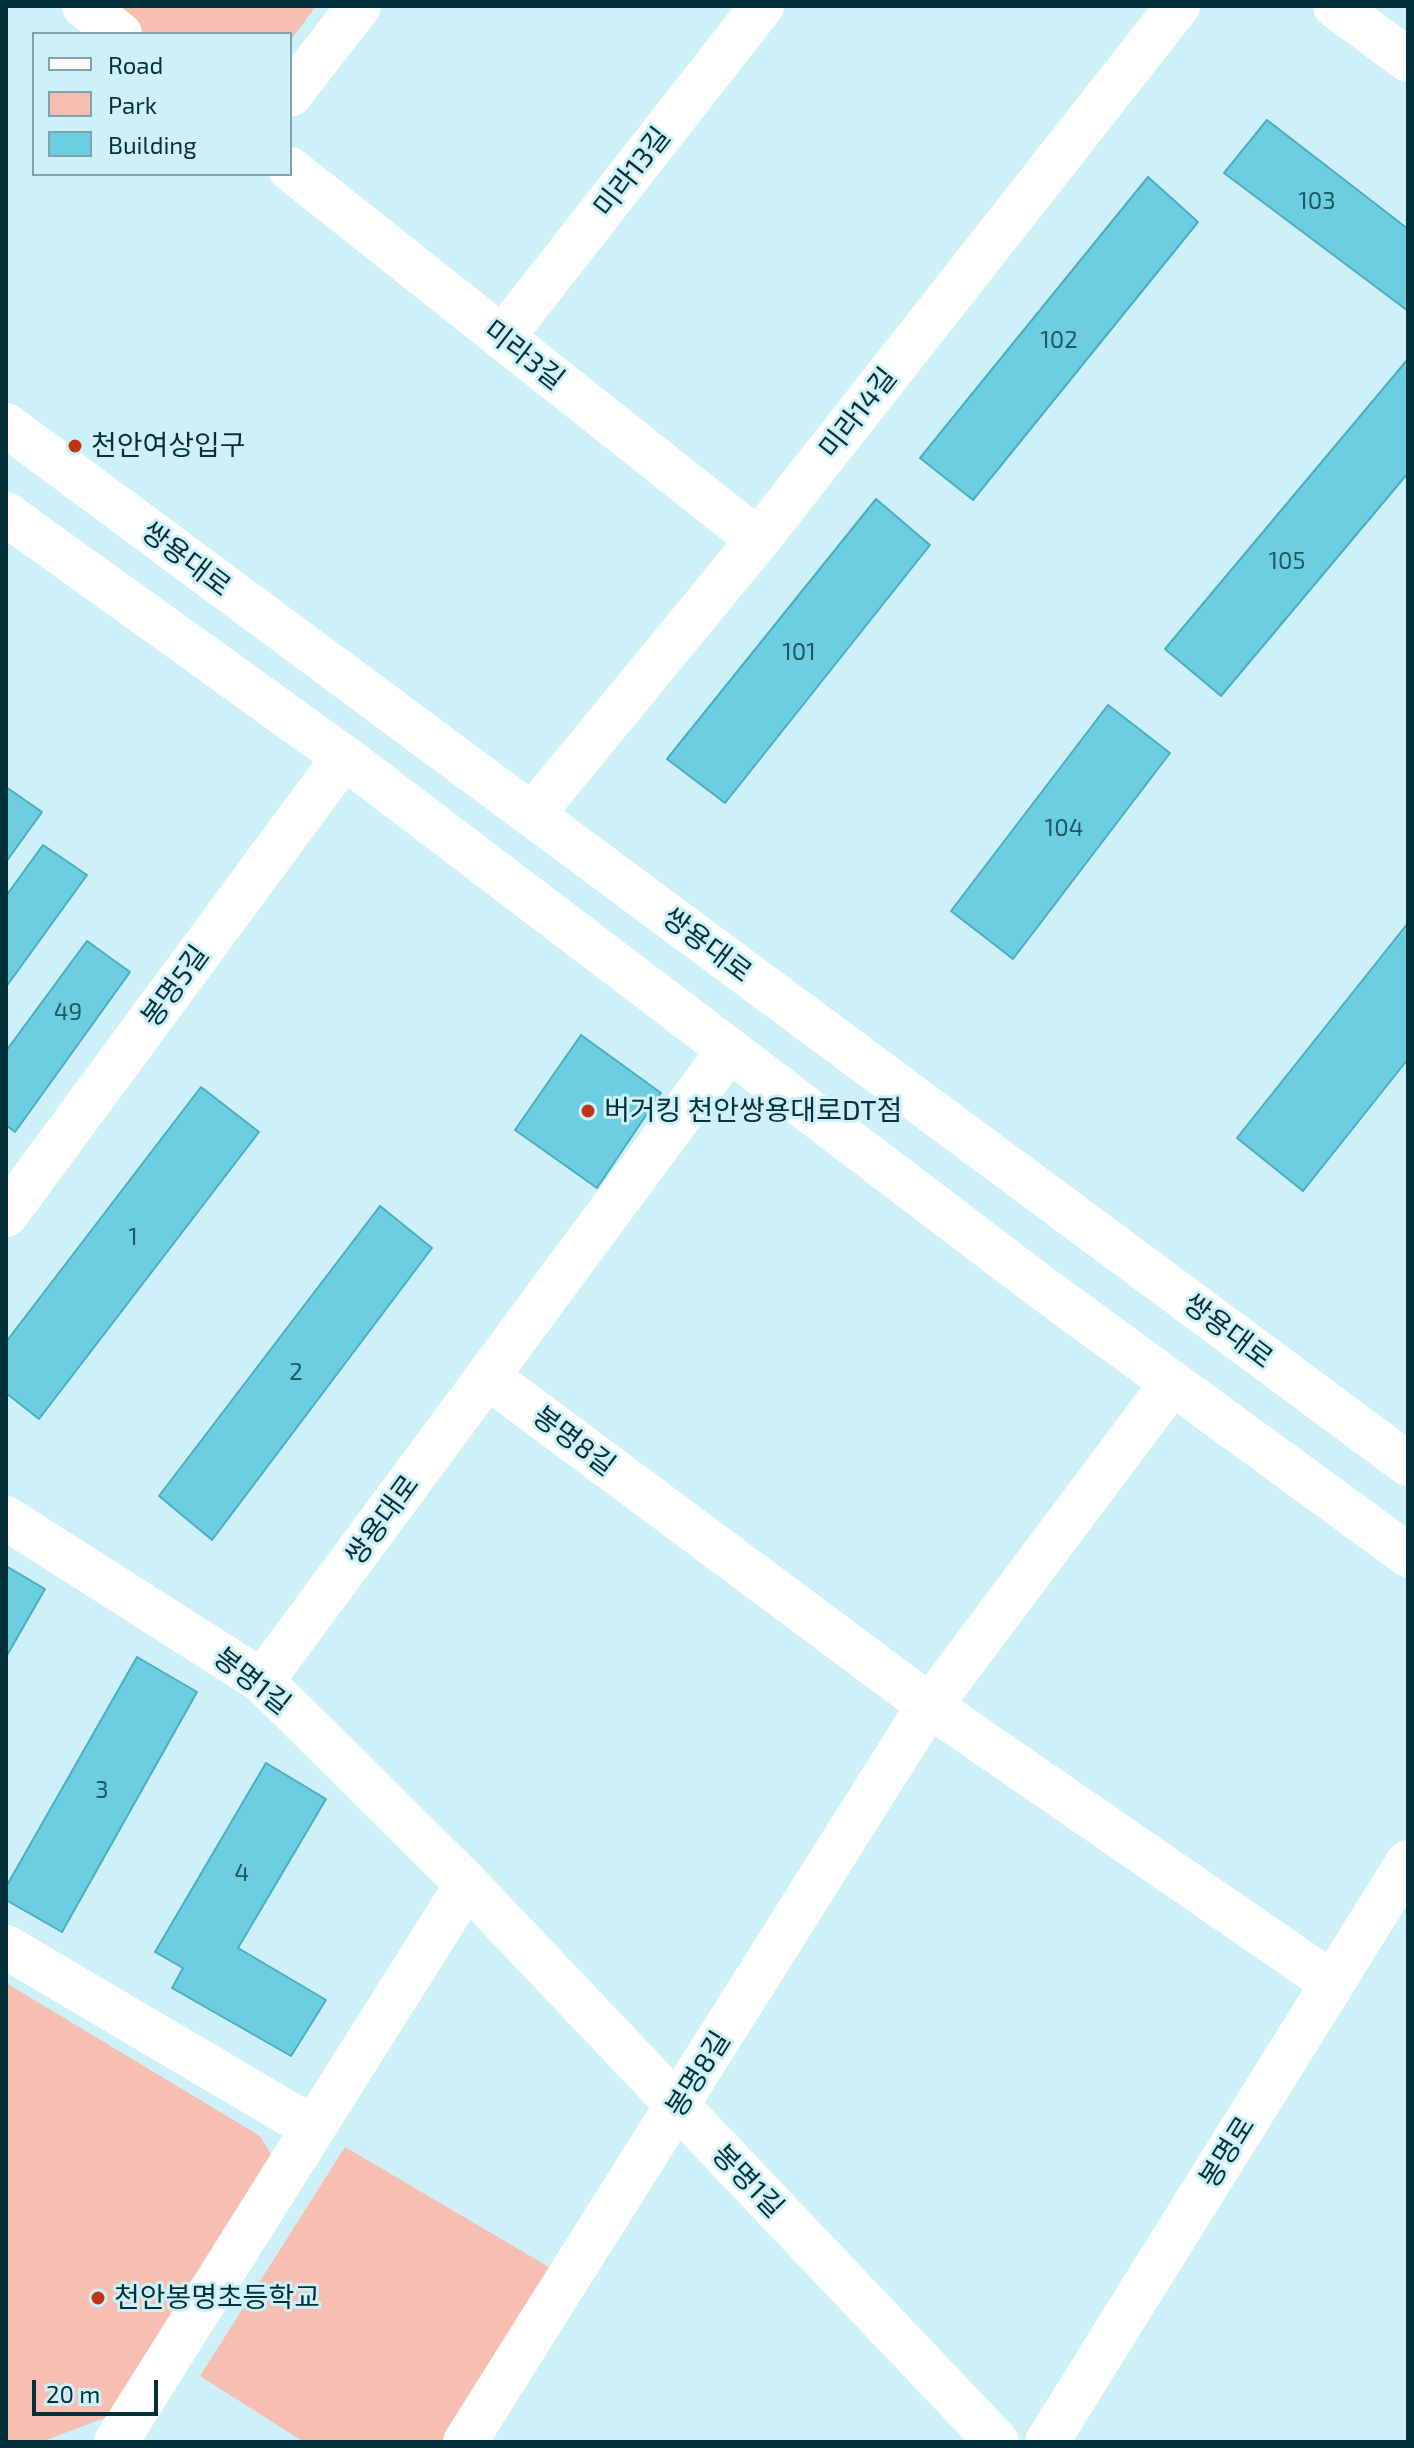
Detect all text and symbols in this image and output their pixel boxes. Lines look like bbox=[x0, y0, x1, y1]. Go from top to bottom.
legend bbox=[32, 32, 292, 176]
text: Road bbox=[108, 50, 163, 79]
text: Park bbox=[108, 90, 157, 119]
street label: 미라13길 bbox=[587, 121, 677, 223]
text: Building bbox=[108, 130, 197, 159]
house number: 103 bbox=[1298, 187, 1336, 215]
street label: 미라3길 bbox=[477, 313, 571, 397]
house number: 102 bbox=[1040, 326, 1078, 354]
street label: 미라14길 bbox=[812, 361, 904, 465]
place label: 천안여상입구 bbox=[91, 429, 246, 463]
marker: 천안여상입구 bbox=[66, 437, 84, 455]
street label: 쌍용대로 bbox=[135, 515, 237, 603]
house number: 105 bbox=[1269, 547, 1305, 575]
house number: 101 bbox=[782, 638, 816, 666]
house number: 104 bbox=[1045, 814, 1083, 842]
street label: 쌍용대로 bbox=[656, 901, 758, 989]
street label: 봉명5길 bbox=[134, 939, 216, 1033]
house number: 49 bbox=[54, 998, 82, 1026]
place label: 버거킹 천안쌍용대로DT점 bbox=[604, 1094, 902, 1128]
marker: 버거킹 천안쌍용대로DT점 bbox=[579, 1102, 597, 1120]
house number: 1 bbox=[128, 1223, 138, 1251]
street label: 쌍용대로 bbox=[1177, 1287, 1279, 1375]
house number: 2 bbox=[289, 1358, 303, 1386]
street label: 봉명8길 bbox=[526, 1399, 622, 1483]
street label: 쌍용대로 bbox=[338, 1468, 426, 1572]
street label: 봉명1길 bbox=[207, 1641, 297, 1721]
house number: 3 bbox=[95, 1776, 109, 1804]
house number: 4 bbox=[235, 1859, 249, 1887]
street label: 봉명8길 bbox=[659, 2025, 737, 2123]
street label: 봉명로 bbox=[1192, 2110, 1262, 2194]
street label: 봉명1길 bbox=[705, 2138, 791, 2224]
place label: 천안봉명초등학교 bbox=[114, 2281, 320, 2315]
marker: 천안봉명초등학교 bbox=[89, 2289, 107, 2307]
scale bar bbox=[36, 2364, 162, 2414]
text: 20 m bbox=[46, 2379, 100, 2408]

